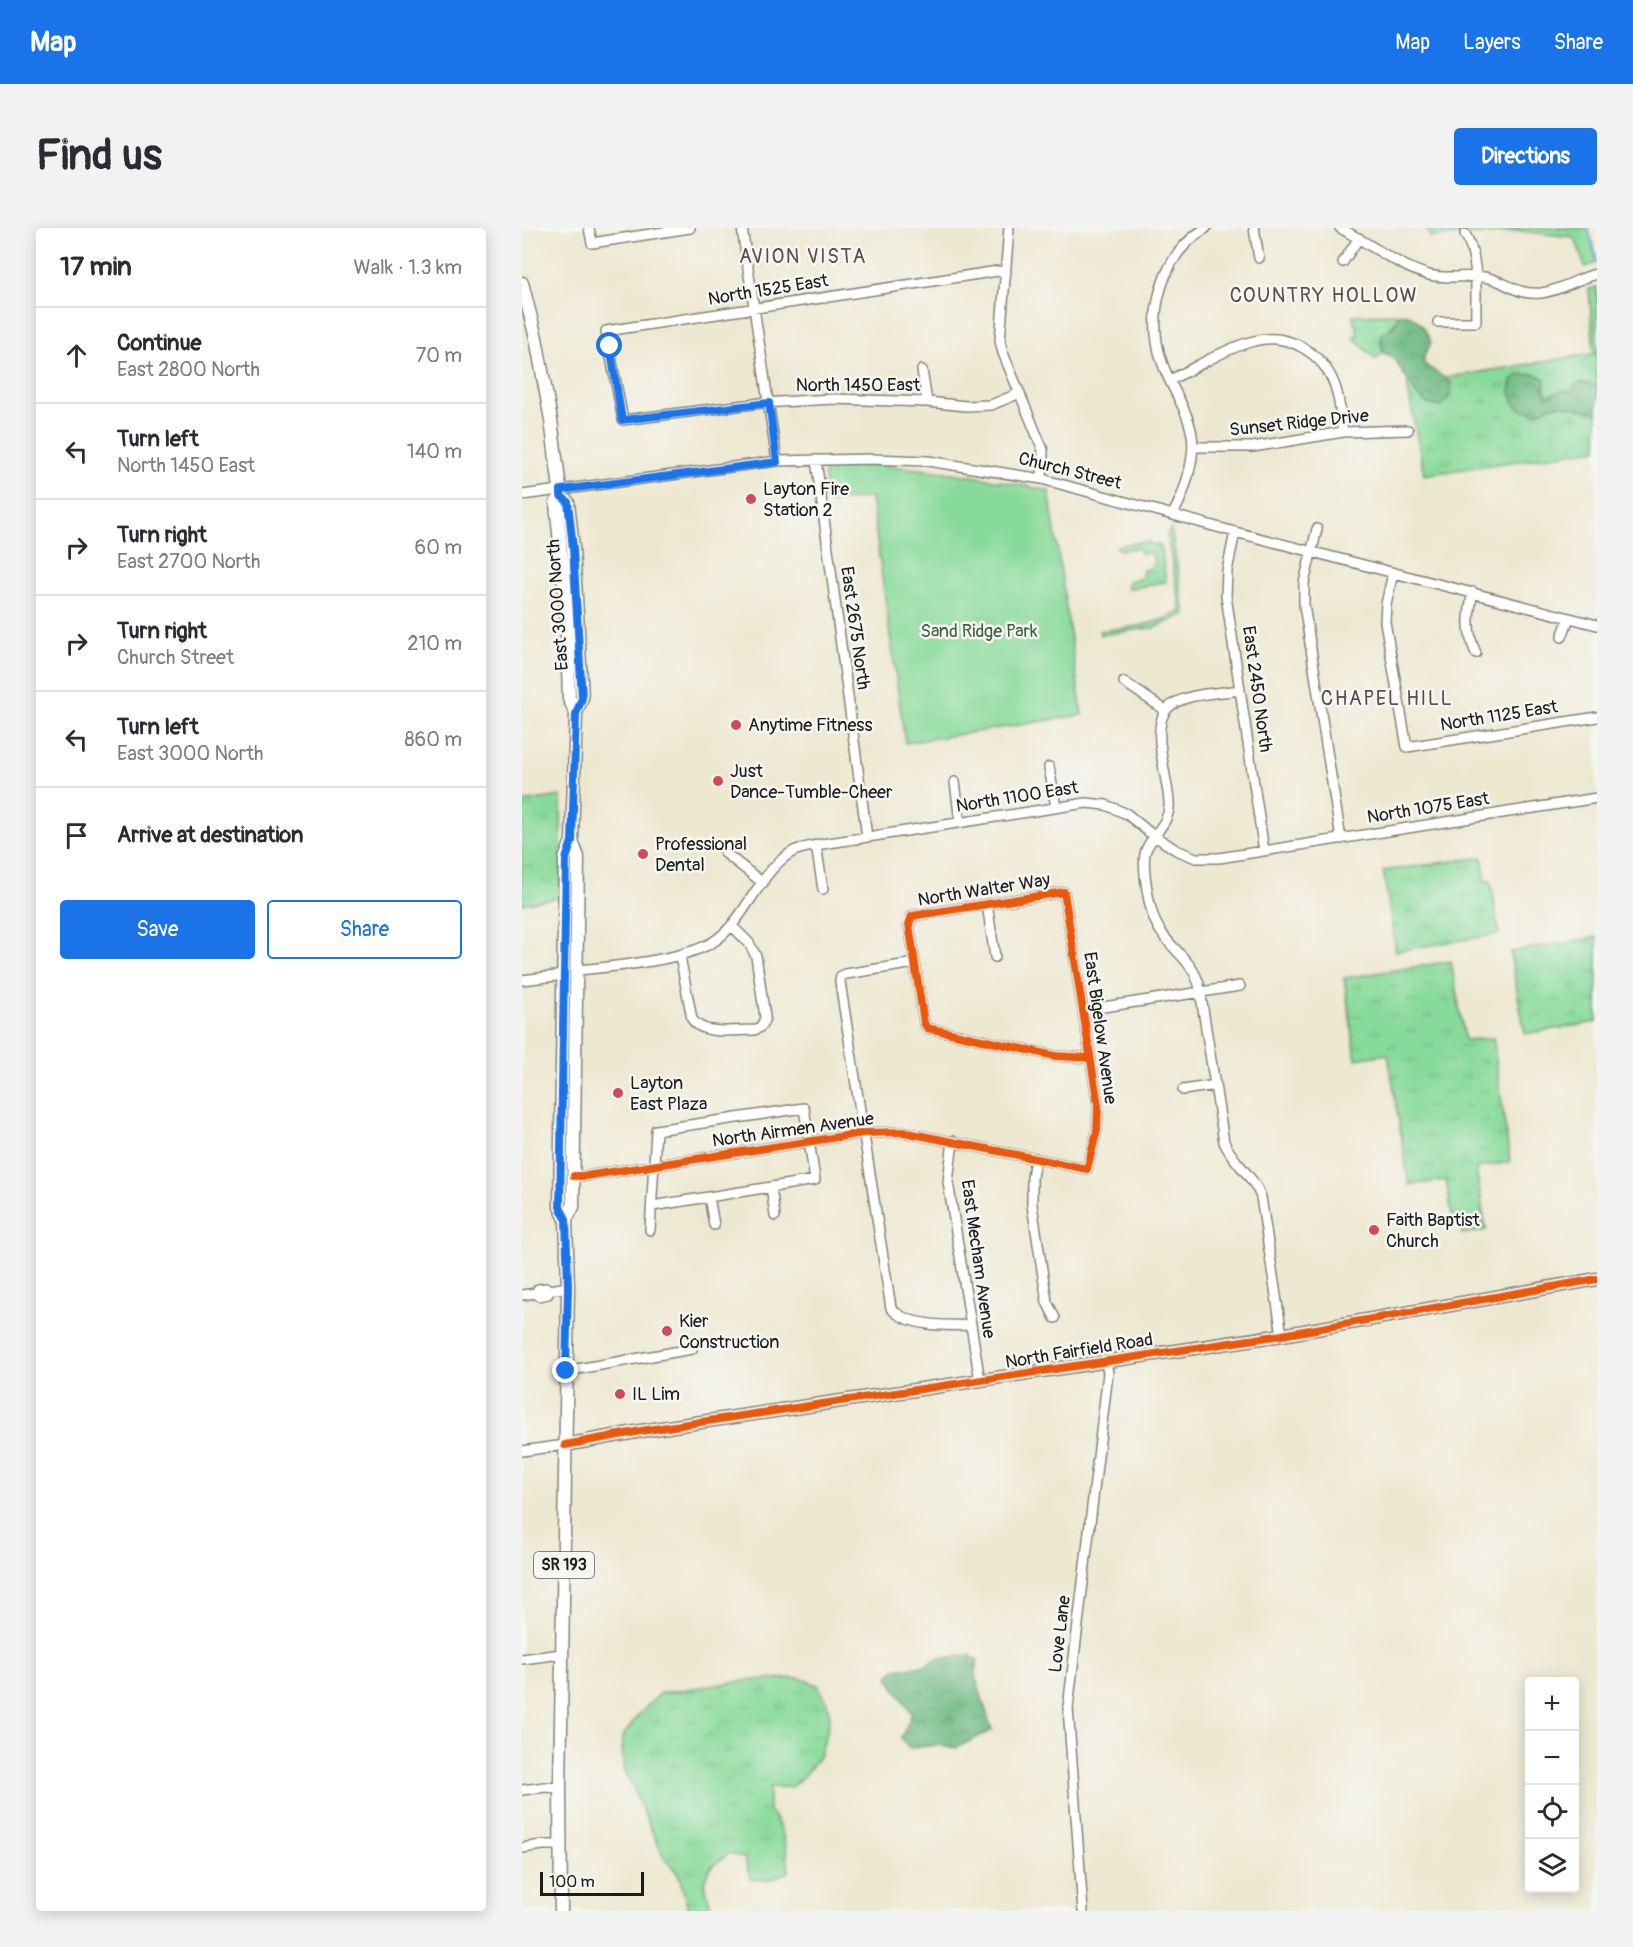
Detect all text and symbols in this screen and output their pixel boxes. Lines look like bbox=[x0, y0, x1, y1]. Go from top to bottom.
text: Map bbox=[30, 25, 76, 60]
text: Map bbox=[1395, 29, 1430, 56]
text: Layers bbox=[1463, 29, 1521, 56]
text: Share bbox=[1554, 29, 1603, 56]
button: Directions bbox=[1454, 128, 1597, 185]
text: Find us bbox=[36, 130, 162, 182]
district label: AVION VISTA bbox=[739, 244, 867, 269]
text: 17 min bbox=[60, 251, 132, 283]
text: Walk · 1.3 km bbox=[354, 255, 462, 280]
street label: North 1525 East bbox=[706, 269, 830, 311]
district label: COUNTRY HOLLOW bbox=[1230, 283, 1418, 308]
text: Continue bbox=[117, 329, 201, 357]
route start bbox=[596, 332, 622, 358]
icon: ahead bbox=[60, 339, 93, 372]
text: 70 m bbox=[416, 343, 462, 368]
text: East 2800 North bbox=[117, 357, 260, 382]
street label: North 1450 East bbox=[796, 374, 921, 397]
street label: Sunset Ridge Drive bbox=[1228, 404, 1370, 442]
text: Turn left bbox=[117, 425, 199, 453]
icon: left bbox=[60, 435, 93, 468]
text: 140 m bbox=[407, 439, 462, 464]
street label: Church Street bbox=[1016, 447, 1125, 495]
text: North 1450 East bbox=[117, 453, 255, 478]
place label: Layton Fire Station 2 bbox=[763, 478, 849, 522]
marker: Layton Fire Station 2 bbox=[744, 492, 758, 506]
text: Turn right bbox=[117, 521, 207, 549]
icon: right bbox=[60, 531, 93, 564]
text: 60 m bbox=[415, 535, 462, 560]
street label: East 3000 North bbox=[542, 538, 574, 672]
text: East 2700 North bbox=[117, 549, 260, 574]
street label: East 2675 North bbox=[835, 565, 875, 691]
text: Turn right bbox=[117, 617, 207, 645]
park label: Sand Ridge Park bbox=[921, 620, 1038, 643]
street label: East 2450 North bbox=[1237, 624, 1277, 754]
icon: right bbox=[60, 627, 93, 660]
text: 210 m bbox=[407, 631, 462, 656]
text: Church Street bbox=[117, 645, 234, 670]
district label: CHAPEL HILL bbox=[1321, 686, 1453, 711]
street label: North 1125 East bbox=[1439, 695, 1560, 737]
text: Turn left bbox=[117, 713, 199, 741]
place label: Anytime Fitness bbox=[748, 714, 872, 737]
marker: Anytime Fitness bbox=[729, 718, 743, 732]
icon: left bbox=[60, 723, 93, 756]
text: 860 m bbox=[405, 727, 462, 752]
text: East 3000 North bbox=[117, 741, 263, 766]
place label: Just Dance-Tumble-Cheer bbox=[730, 760, 893, 804]
marker: Just Dance-Tumble-Cheer bbox=[711, 774, 725, 788]
street label: North 1100 East bbox=[954, 776, 1081, 818]
street label: North 1075 East bbox=[1365, 787, 1491, 829]
icon: arrive bbox=[60, 819, 93, 852]
text: Arrive at destination bbox=[117, 821, 303, 849]
place label: Professional Dental bbox=[655, 833, 747, 877]
marker: Professional Dental bbox=[636, 847, 650, 861]
street label: North Walter Way bbox=[916, 868, 1052, 912]
button: Save bbox=[60, 900, 255, 959]
button: Share bbox=[267, 900, 462, 959]
street label: East Bigelow Avenue bbox=[1078, 950, 1122, 1106]
place label: Layton East Plaza bbox=[630, 1072, 707, 1116]
marker: Layton East Plaza bbox=[611, 1086, 625, 1100]
street label: North Airmen Avenue bbox=[711, 1107, 875, 1153]
street label: East Mecham Avenue bbox=[955, 1178, 1001, 1340]
place label: Faith Baptist Church bbox=[1386, 1209, 1480, 1253]
marker: Faith Baptist Church bbox=[1367, 1223, 1381, 1237]
place label: Kier Construction bbox=[679, 1310, 779, 1354]
marker: Kier Construction bbox=[660, 1324, 674, 1338]
street label: North Fairfield Road bbox=[1003, 1328, 1155, 1374]
route end bbox=[552, 1357, 578, 1383]
place label: IL Lim bbox=[632, 1383, 680, 1406]
marker: IL Lim bbox=[613, 1387, 627, 1401]
road number: SR 193 bbox=[534, 1552, 594, 1578]
street label: Love Lane bbox=[1044, 1594, 1076, 1674]
map controls bbox=[1525, 1677, 1579, 1893]
button: + bbox=[1525, 1677, 1579, 1731]
button: − bbox=[1525, 1731, 1579, 1785]
button: locate bbox=[1525, 1785, 1579, 1839]
button: layers bbox=[1525, 1839, 1579, 1893]
scale bar bbox=[540, 1869, 644, 1896]
text: 100 m bbox=[549, 1872, 595, 1892]

